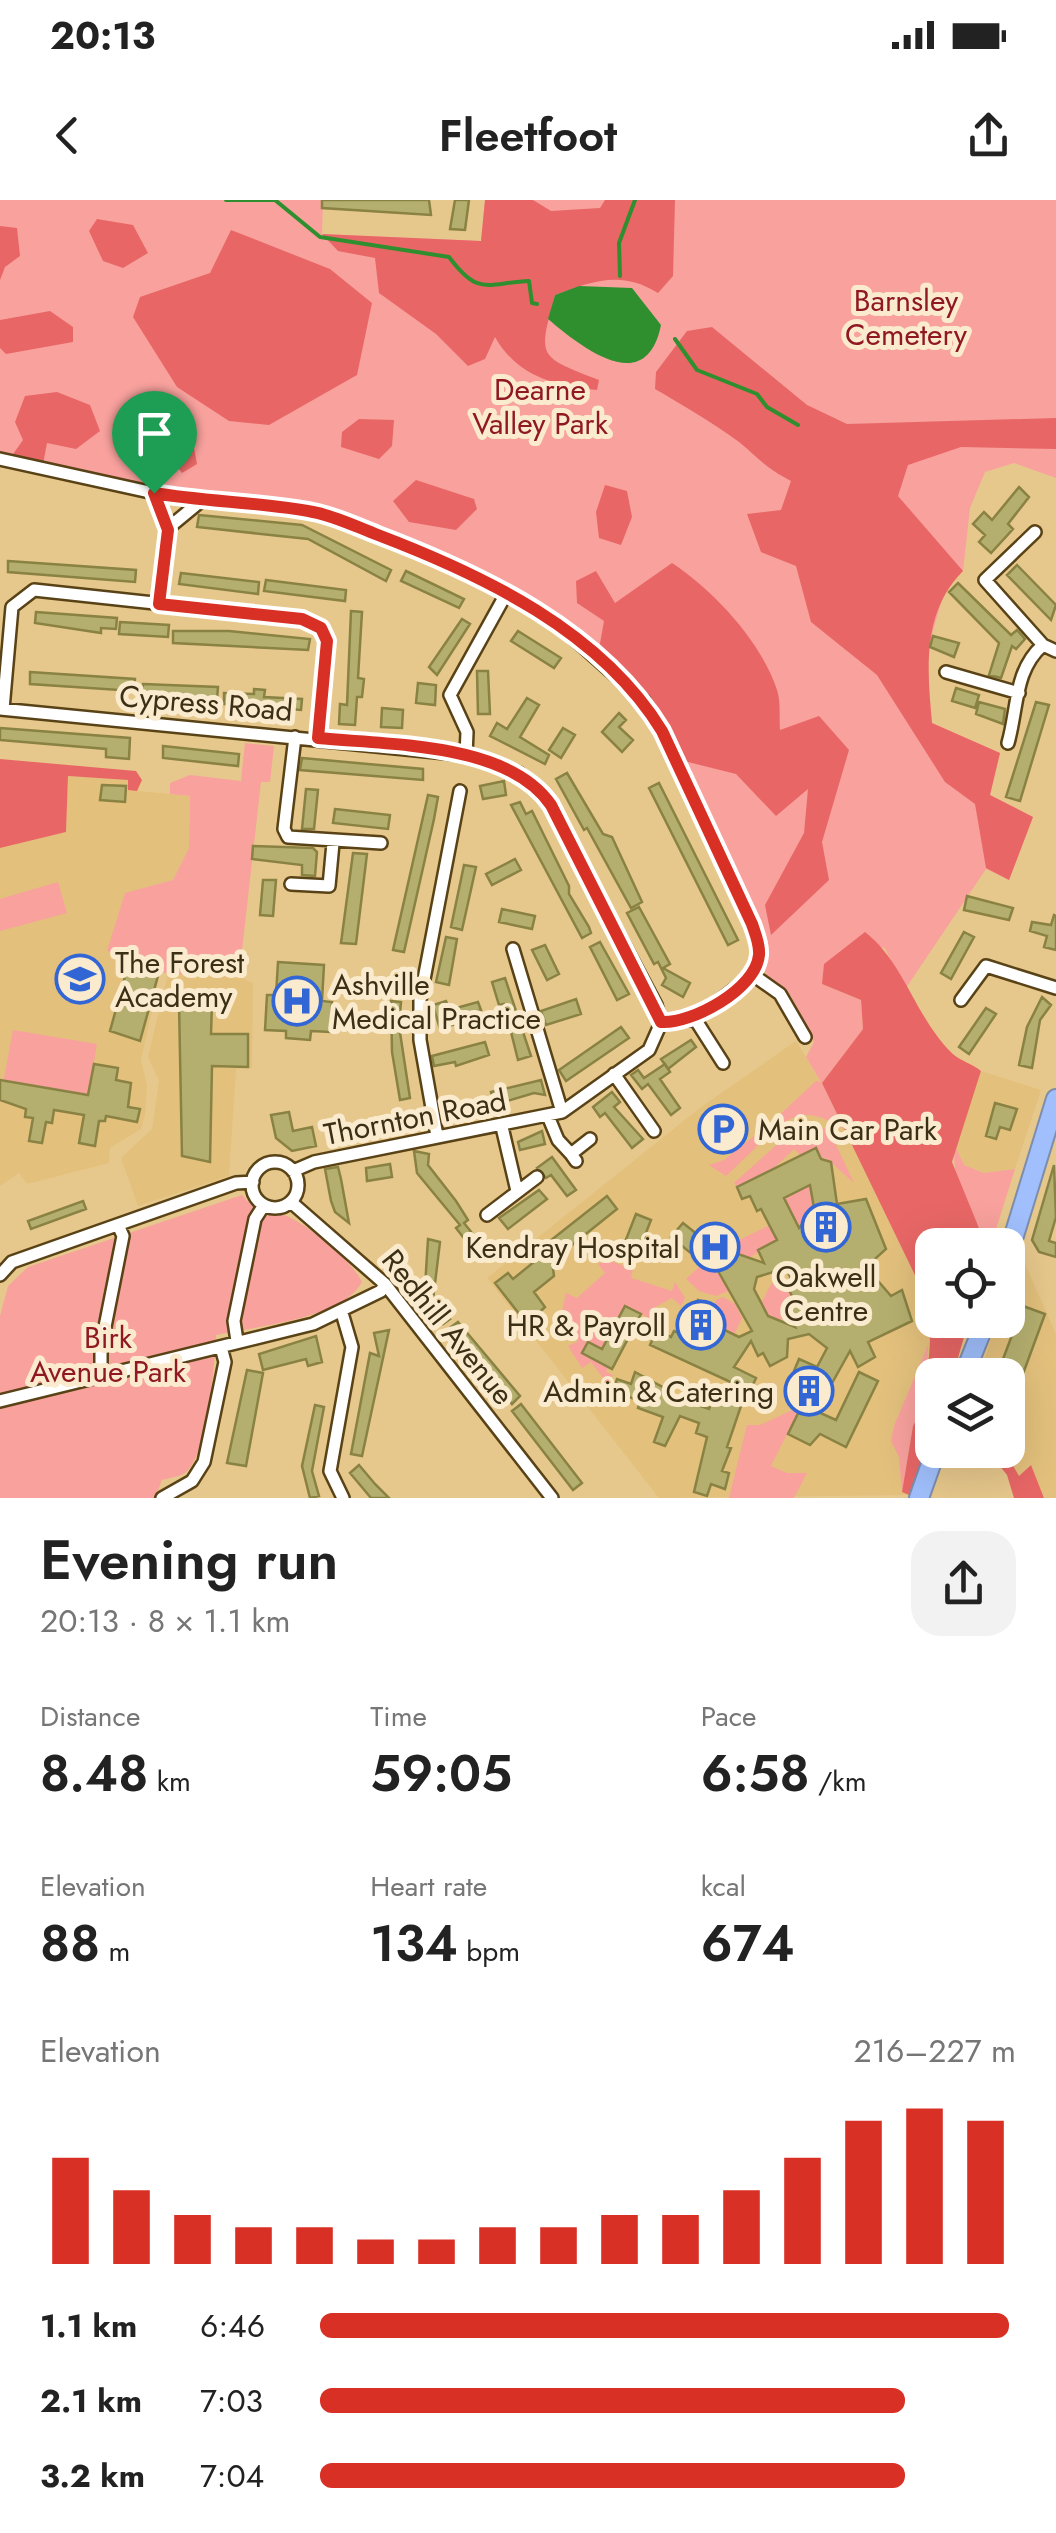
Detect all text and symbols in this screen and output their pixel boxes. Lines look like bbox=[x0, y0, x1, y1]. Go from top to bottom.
text: 20:13 bbox=[50, 8, 155, 63]
text: Fleetfoot bbox=[439, 103, 617, 168]
icon: back bbox=[40, 108, 95, 163]
icon: share bbox=[961, 108, 1016, 163]
park label: Barnsley Cemetery bbox=[845, 279, 968, 356]
park label: Dearne Valley Park bbox=[472, 368, 609, 445]
pin bbox=[112, 391, 197, 494]
icon: arrive bbox=[127, 406, 182, 461]
street label: Cypress Road bbox=[117, 674, 295, 732]
place label: The Forest Academy bbox=[115, 941, 245, 1018]
school or university icon: The Forest Academy bbox=[54, 953, 106, 1005]
place label: Ashville Medical Practice bbox=[332, 963, 541, 1040]
hospital icon: Ashville Medical Practice bbox=[271, 975, 323, 1027]
street label: Thornton Road bbox=[320, 1078, 510, 1156]
parking icon: Main Car Park bbox=[697, 1103, 749, 1155]
place label: Main Car Park bbox=[758, 1108, 938, 1151]
building icon: Oakwell Centre bbox=[800, 1201, 852, 1253]
hospital icon: Kendray Hospital bbox=[689, 1221, 741, 1273]
place label: Kendray Hospital bbox=[466, 1226, 680, 1269]
map controls bbox=[915, 1228, 1025, 1468]
button: locate bbox=[915, 1228, 1025, 1338]
street label: Redhill Avenue bbox=[372, 1240, 524, 1414]
place label: Oakwell Centre bbox=[776, 1255, 876, 1332]
building icon: HR & Payroll bbox=[675, 1299, 727, 1351]
place label: HR & Payroll bbox=[506, 1304, 666, 1347]
park label: Birk Avenue Park bbox=[30, 1316, 187, 1393]
button: layers bbox=[915, 1358, 1025, 1468]
building icon: Admin & Catering bbox=[783, 1365, 835, 1417]
place label: Admin & Catering bbox=[543, 1370, 774, 1413]
text: Evening run bbox=[40, 1520, 338, 1600]
button: share bbox=[911, 1531, 1016, 1636]
text: 20:13 · 8 × 1.1 km bbox=[40, 1598, 290, 1644]
text: Distance bbox=[40, 1696, 140, 1737]
text: Time bbox=[370, 1696, 427, 1737]
text: Pace bbox=[701, 1696, 756, 1737]
text: 8.48 bbox=[40, 1737, 148, 1810]
text: 59:05 bbox=[370, 1737, 512, 1810]
text: 6:58 bbox=[701, 1737, 810, 1810]
text: km bbox=[148, 1761, 191, 1802]
text: /km bbox=[810, 1761, 867, 1802]
text: Elevation bbox=[40, 1866, 146, 1907]
text: Heart rate bbox=[370, 1866, 487, 1907]
text: kcal bbox=[701, 1866, 746, 1907]
text: 88 bbox=[40, 1907, 100, 1980]
text: 134 bbox=[370, 1907, 458, 1980]
text: 674 bbox=[701, 1907, 795, 1980]
text: m bbox=[100, 1931, 130, 1972]
text: bpm bbox=[458, 1931, 520, 1972]
text: Elevation bbox=[40, 2028, 161, 2074]
text: 216–227 m bbox=[854, 2028, 1016, 2074]
text: 1.1 km bbox=[40, 2303, 137, 2349]
text: 6:46 bbox=[200, 2303, 265, 2349]
text: 2.1 km bbox=[40, 2378, 142, 2424]
text: 7:03 bbox=[200, 2378, 263, 2424]
text: 3.2 km bbox=[40, 2453, 145, 2499]
text: 7:04 bbox=[200, 2453, 264, 2499]

